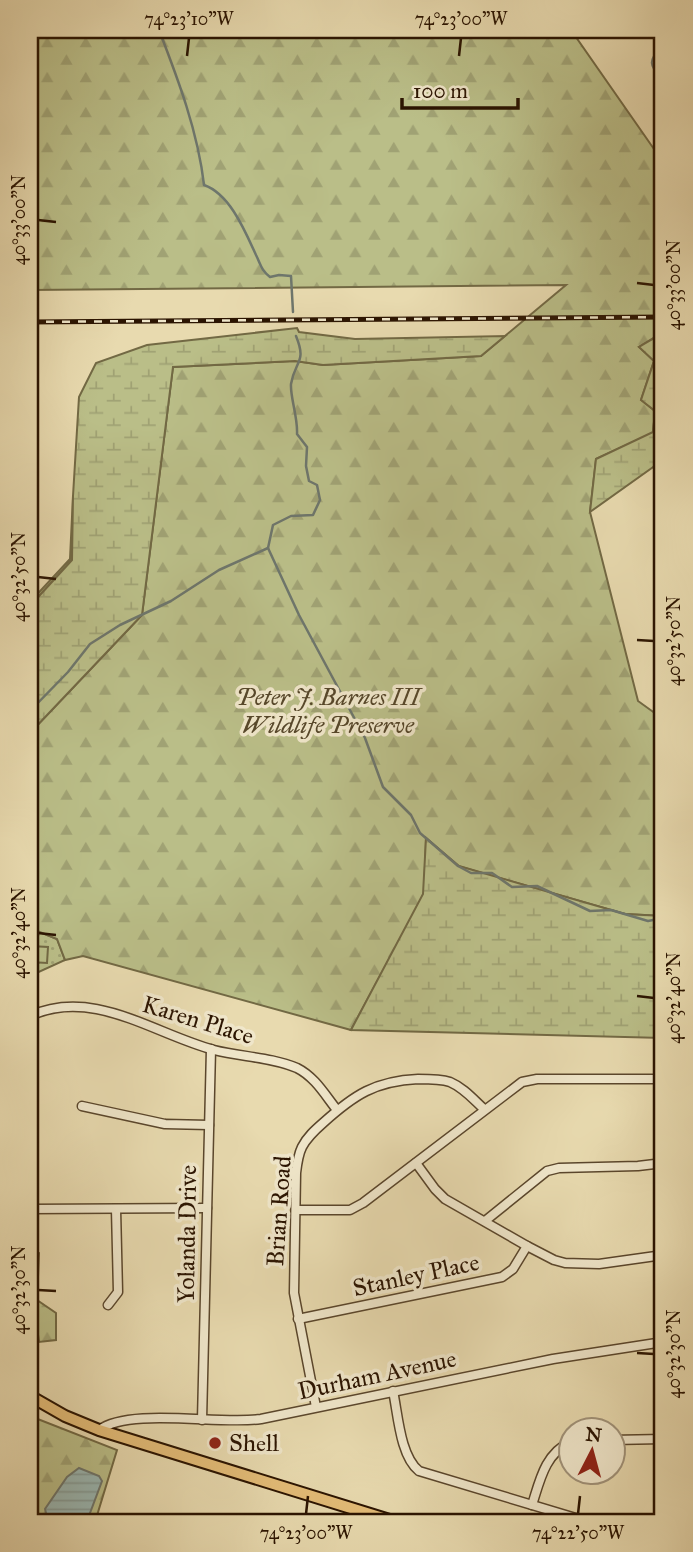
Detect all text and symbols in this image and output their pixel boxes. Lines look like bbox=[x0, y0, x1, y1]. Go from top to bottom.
text: 74°23'10"W bbox=[144, 8, 235, 30]
text: 74°23'00"W bbox=[415, 8, 508, 30]
scale bar bbox=[402, 66, 518, 110]
text: 100 m bbox=[413, 78, 468, 104]
text: 40°33'00"N bbox=[8, 175, 30, 265]
text: 40°33'00"N bbox=[663, 240, 685, 330]
text: 40°32'50"N bbox=[8, 532, 30, 622]
text: 40°32'50"N bbox=[663, 596, 685, 686]
park label: Peter J. Barnes III Wildlife Preserve bbox=[236, 682, 423, 740]
text: 40°32'40"N bbox=[8, 887, 30, 979]
text: 40°32'40"N bbox=[663, 952, 685, 1044]
street label: Karen Place bbox=[139, 989, 257, 1051]
street label: Brian Road bbox=[260, 1155, 298, 1267]
street label: Yolanda Drive bbox=[171, 1165, 203, 1303]
text: 40°32'30"N bbox=[8, 1246, 30, 1334]
street label: Stanley Place bbox=[350, 1247, 482, 1303]
text: 40°32'30"N bbox=[663, 1310, 685, 1398]
street label: Durham Avenue bbox=[295, 1344, 459, 1406]
north arrow bbox=[556, 1416, 626, 1486]
text: N bbox=[585, 1422, 603, 1447]
place label: Shell bbox=[229, 1428, 280, 1458]
marker: Shell bbox=[207, 1435, 223, 1451]
text: 74°23'00"W bbox=[260, 1522, 353, 1544]
text: 74°22'50"W bbox=[532, 1522, 625, 1544]

